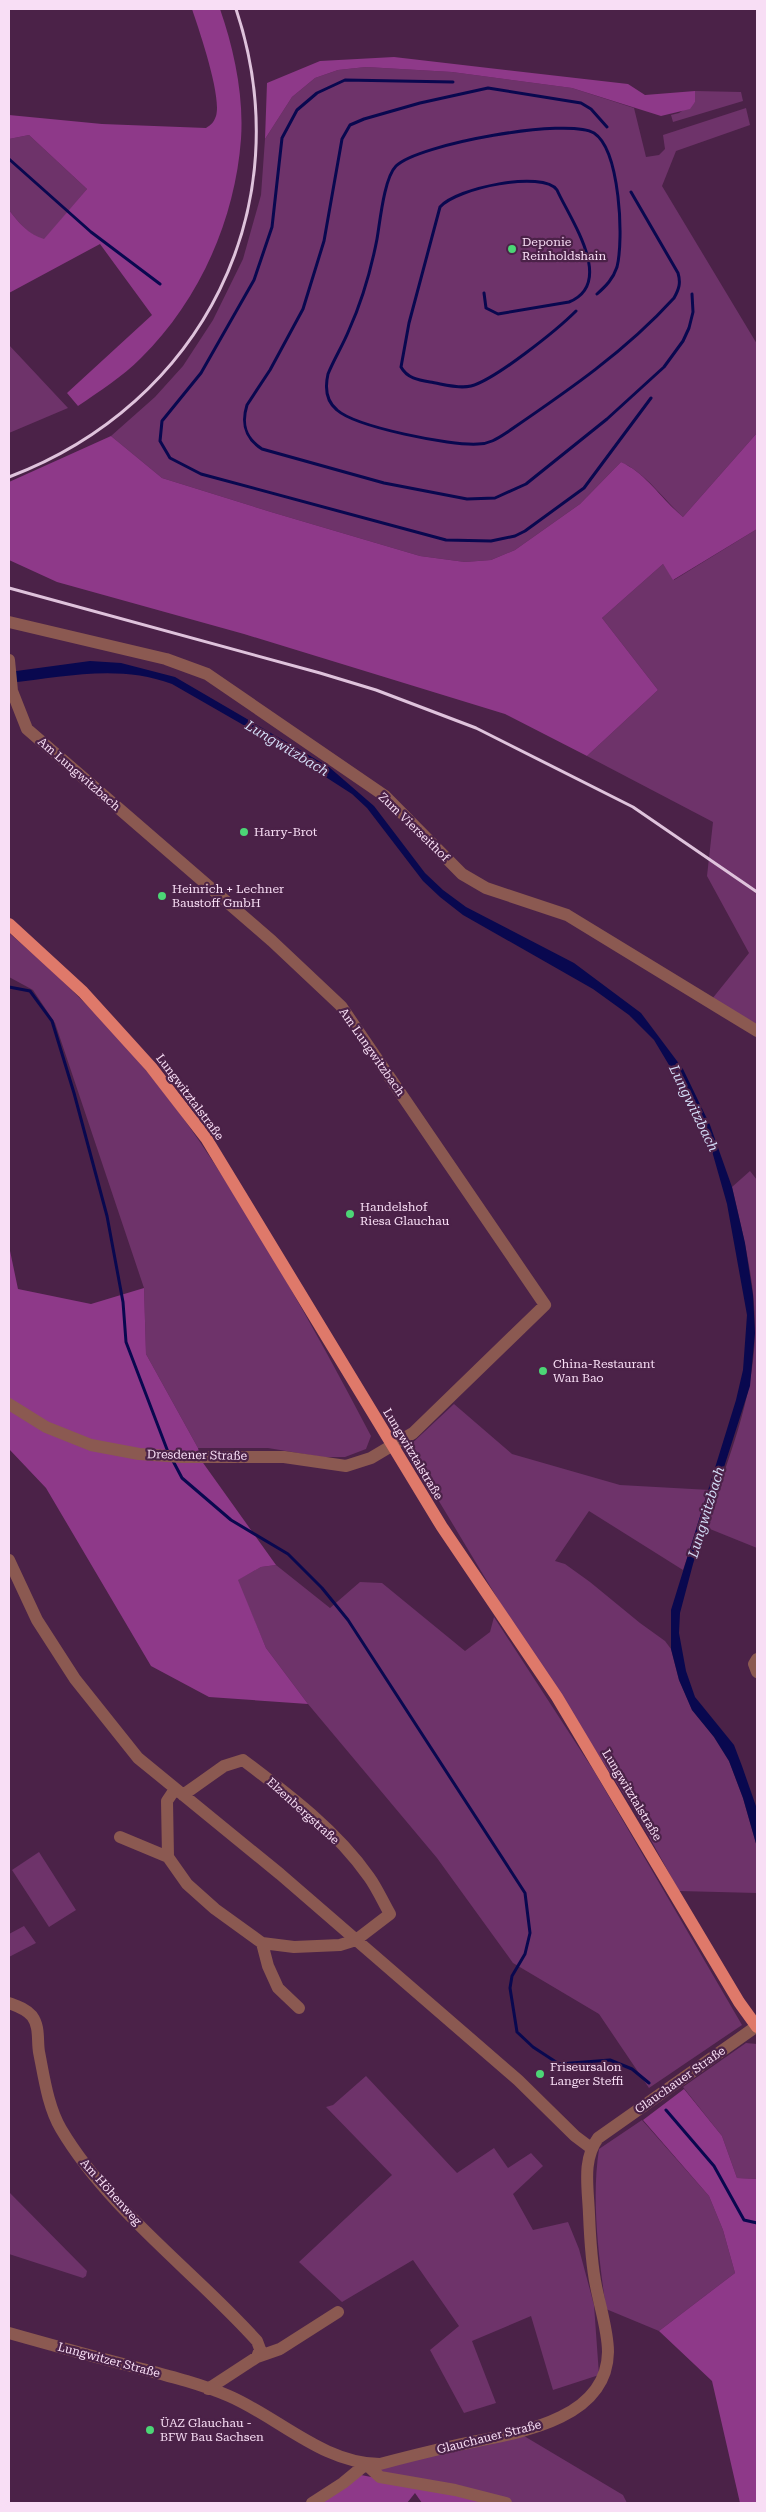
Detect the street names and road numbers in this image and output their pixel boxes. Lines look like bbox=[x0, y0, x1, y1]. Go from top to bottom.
street label: Am Lungwitzbach bbox=[35, 734, 123, 814]
street label: Zum Vierseithof bbox=[376, 790, 453, 865]
street label: Am Lungwitzbach bbox=[336, 1005, 408, 1099]
street label: Lungwitztalstraße bbox=[153, 1051, 227, 1143]
street label: Lungwitztalstraße bbox=[380, 1406, 446, 1502]
street label: Dresdener Straße bbox=[147, 1447, 248, 1463]
street label: Lungwitztalstraße bbox=[599, 1747, 665, 1843]
street label: Elzenbergstraße bbox=[264, 1775, 342, 1847]
street label: Glauchauer Straße bbox=[632, 2043, 728, 2116]
street label: Am Höhenweg bbox=[77, 2156, 145, 2228]
street label: Lungwitzer Straße bbox=[56, 2340, 162, 2381]
street label: Glauchauer Straße bbox=[435, 2417, 543, 2457]

